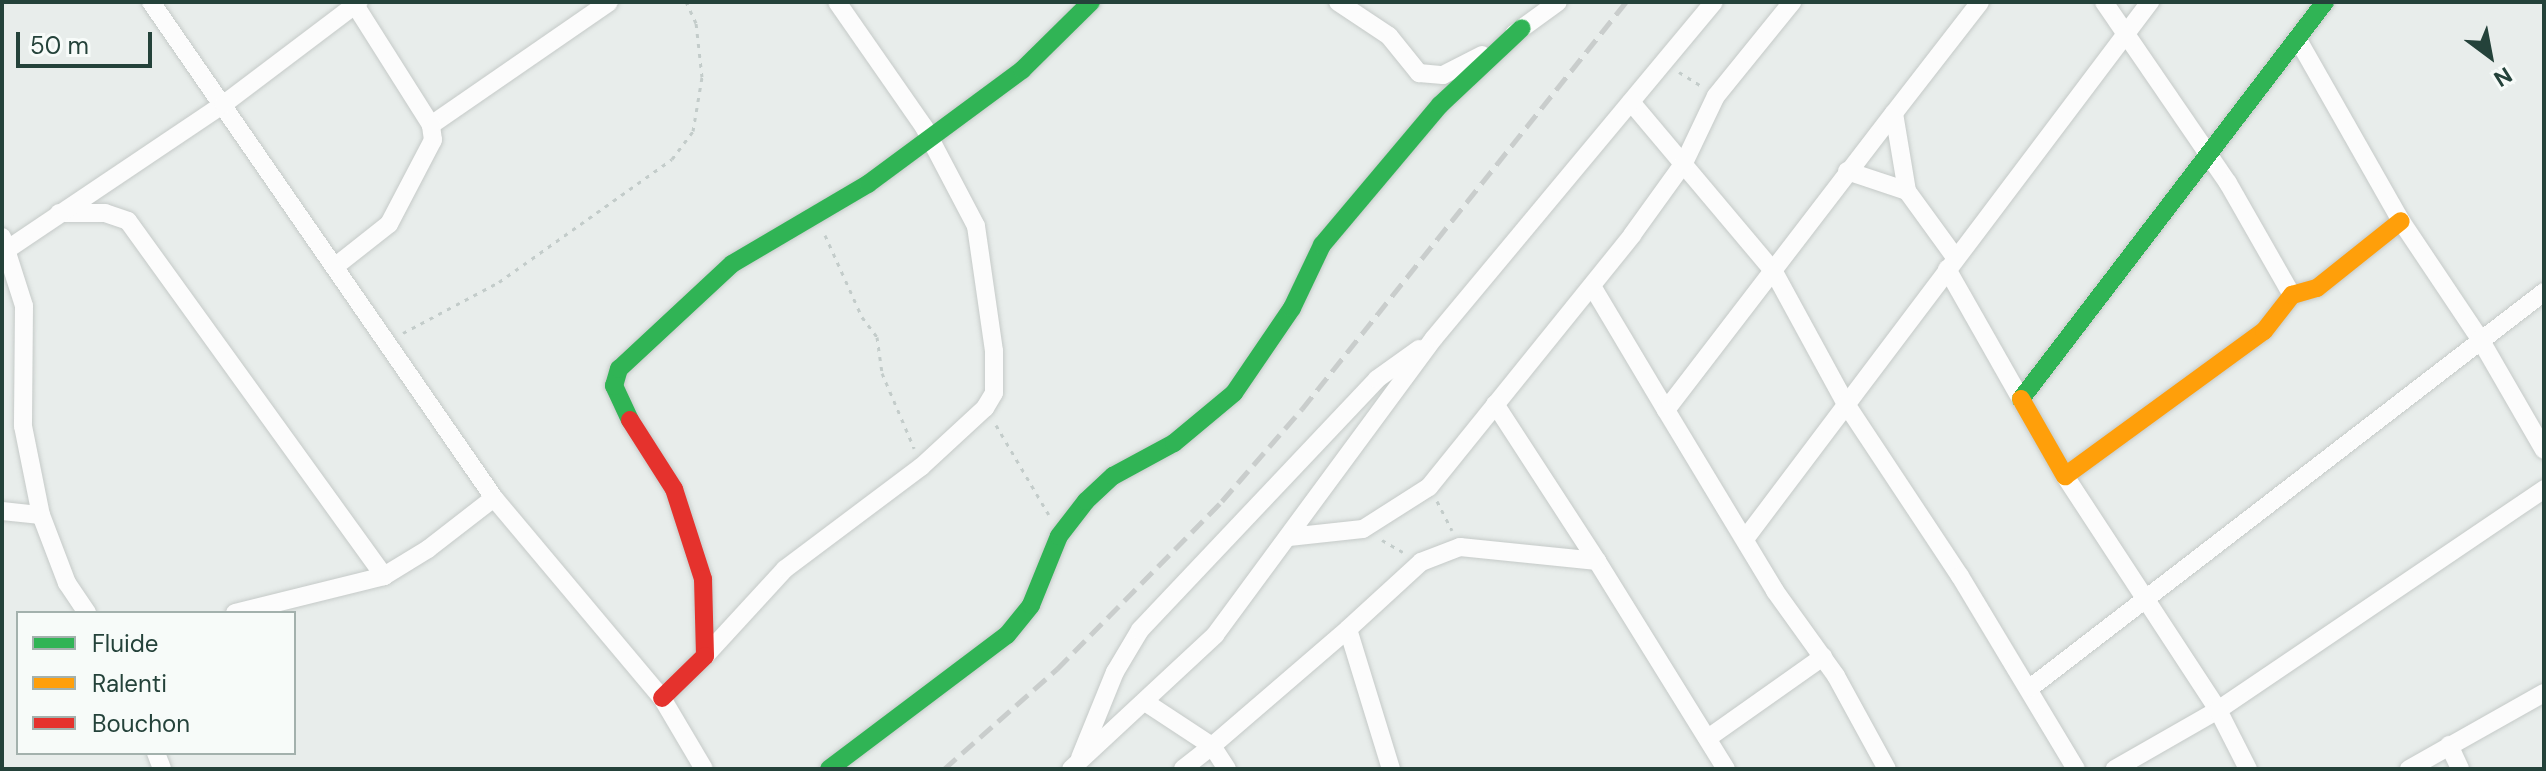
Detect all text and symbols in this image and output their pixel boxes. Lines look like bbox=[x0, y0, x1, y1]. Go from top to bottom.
scale bar bbox=[20, 16, 156, 66]
north arrow bbox=[2450, 16, 2530, 96]
text: 50 m bbox=[30, 30, 89, 61]
text: N bbox=[2489, 60, 2517, 93]
legend bbox=[16, 611, 296, 755]
text: Fluide bbox=[92, 628, 158, 659]
text: Ralenti bbox=[92, 668, 167, 699]
text: Bouchon bbox=[92, 708, 190, 739]

